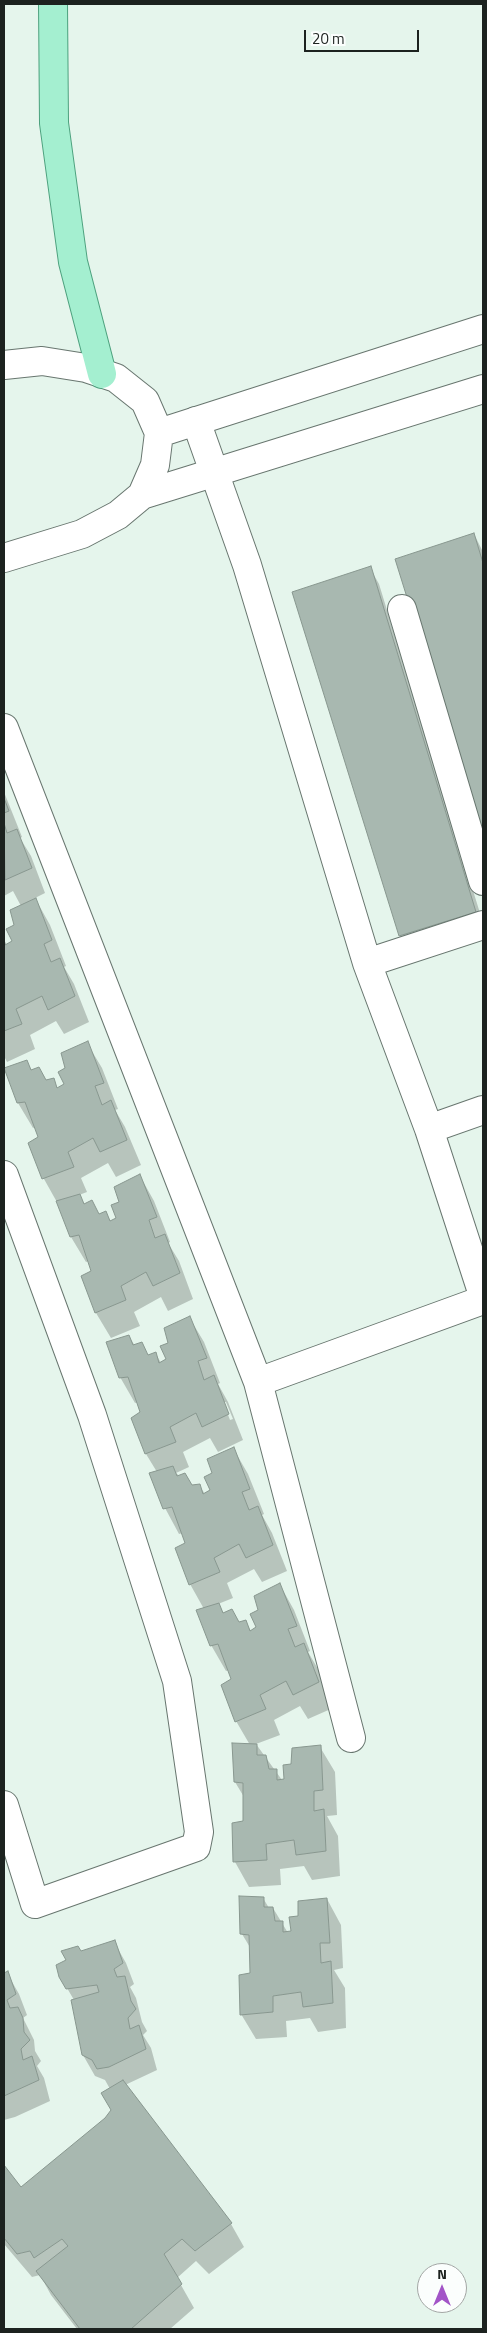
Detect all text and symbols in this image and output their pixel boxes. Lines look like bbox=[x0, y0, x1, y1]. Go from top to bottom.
scale bar bbox=[307, 20, 422, 52]
text: 20 m bbox=[312, 27, 345, 50]
north arrow bbox=[417, 2263, 467, 2313]
text: N bbox=[437, 2263, 447, 2284]

